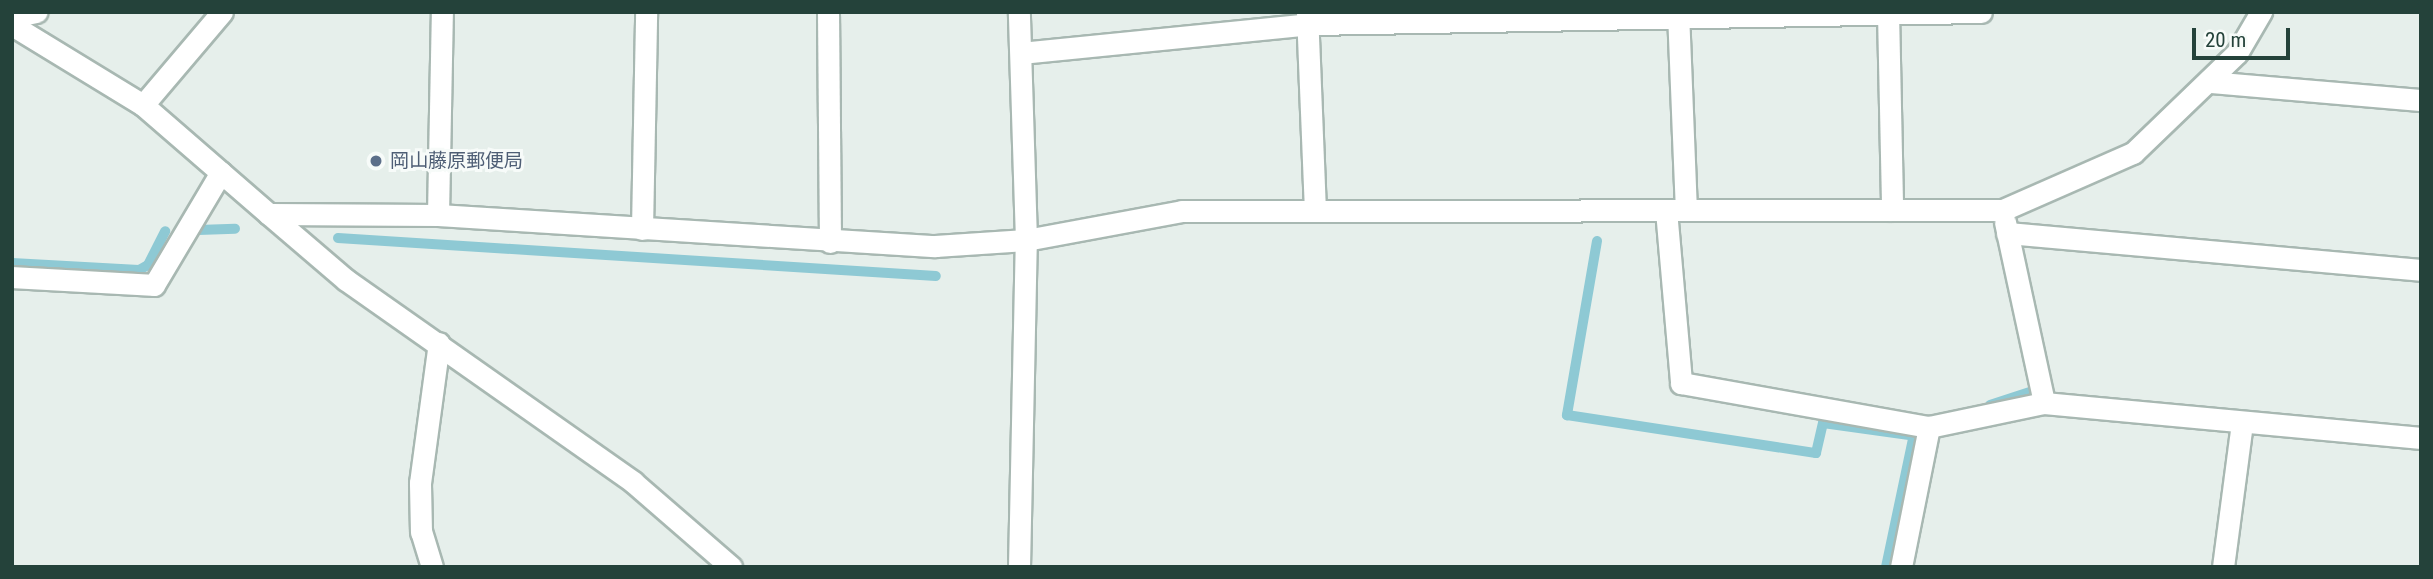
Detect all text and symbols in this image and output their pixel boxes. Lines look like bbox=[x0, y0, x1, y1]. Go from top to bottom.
scale bar bbox=[2195, 14, 2293, 58]
text: 20 m bbox=[2205, 28, 2246, 52]
place label: 岡山藤原郵便局 bbox=[390, 150, 523, 172]
marker: 岡山藤原郵便局 bbox=[368, 153, 384, 169]

